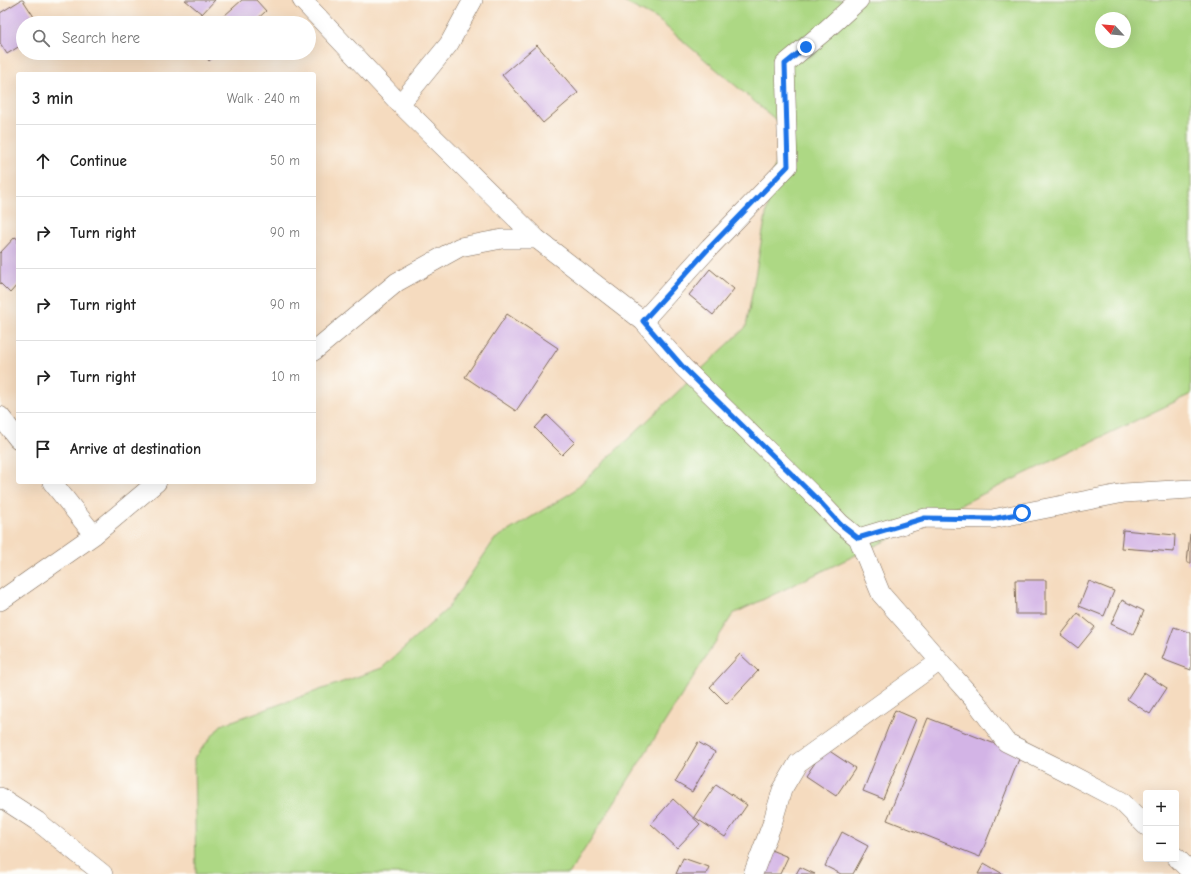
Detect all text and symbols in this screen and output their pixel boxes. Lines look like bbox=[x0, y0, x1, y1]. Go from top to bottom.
north arrow bbox=[1095, 12, 1131, 48]
search box bbox=[16, 16, 316, 60]
icon: search bbox=[30, 27, 52, 49]
text: Search here bbox=[62, 29, 140, 47]
route end bbox=[797, 38, 815, 56]
text: 3 min bbox=[32, 89, 73, 108]
text: Walk · 240 m bbox=[227, 91, 300, 106]
icon: ahead bbox=[32, 150, 54, 172]
text: Continue bbox=[70, 152, 127, 170]
text: 50 m bbox=[270, 153, 300, 168]
icon: right bbox=[32, 222, 54, 244]
text: Turn right bbox=[70, 224, 136, 242]
text: 90 m bbox=[270, 225, 300, 240]
icon: right bbox=[32, 294, 54, 316]
text: Turn right bbox=[70, 296, 136, 314]
text: 90 m bbox=[270, 297, 300, 312]
icon: right bbox=[32, 366, 54, 388]
text: Turn right bbox=[70, 368, 136, 386]
text: 10 m bbox=[272, 369, 300, 384]
icon: arrive bbox=[32, 438, 54, 460]
text: Arrive at destination bbox=[70, 440, 201, 458]
route start bbox=[1013, 504, 1031, 522]
map controls bbox=[1143, 790, 1179, 862]
button: + bbox=[1143, 790, 1179, 826]
button: − bbox=[1143, 826, 1179, 862]

